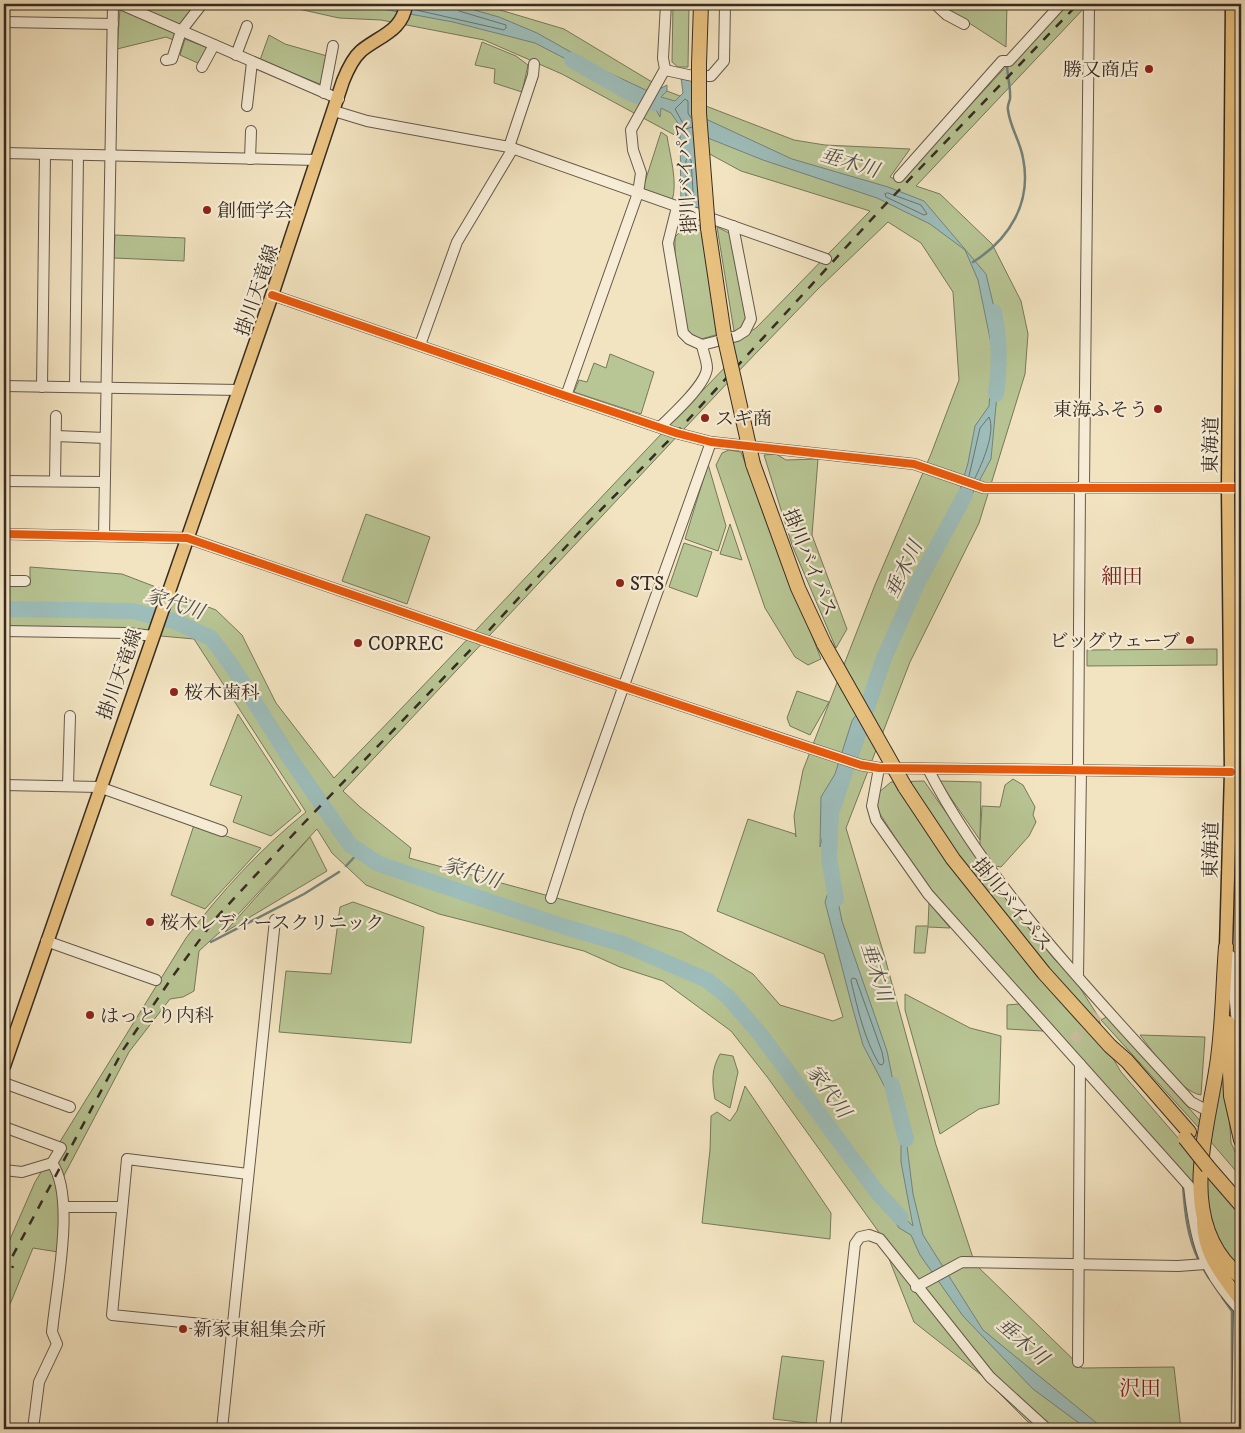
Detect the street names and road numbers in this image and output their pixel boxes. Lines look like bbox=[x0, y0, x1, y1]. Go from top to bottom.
street label: 掛川バイパス bbox=[671, 119, 702, 234]
street label: 掛川天竜線 bbox=[231, 242, 284, 339]
street label: 東海道 bbox=[1200, 416, 1223, 474]
street label: 掛川バイパス bbox=[778, 506, 842, 620]
street label: 掛川天竜線 bbox=[93, 626, 147, 723]
street label: 東海道 bbox=[1200, 821, 1223, 879]
street label: 掛川バイパス bbox=[967, 854, 1057, 956]

